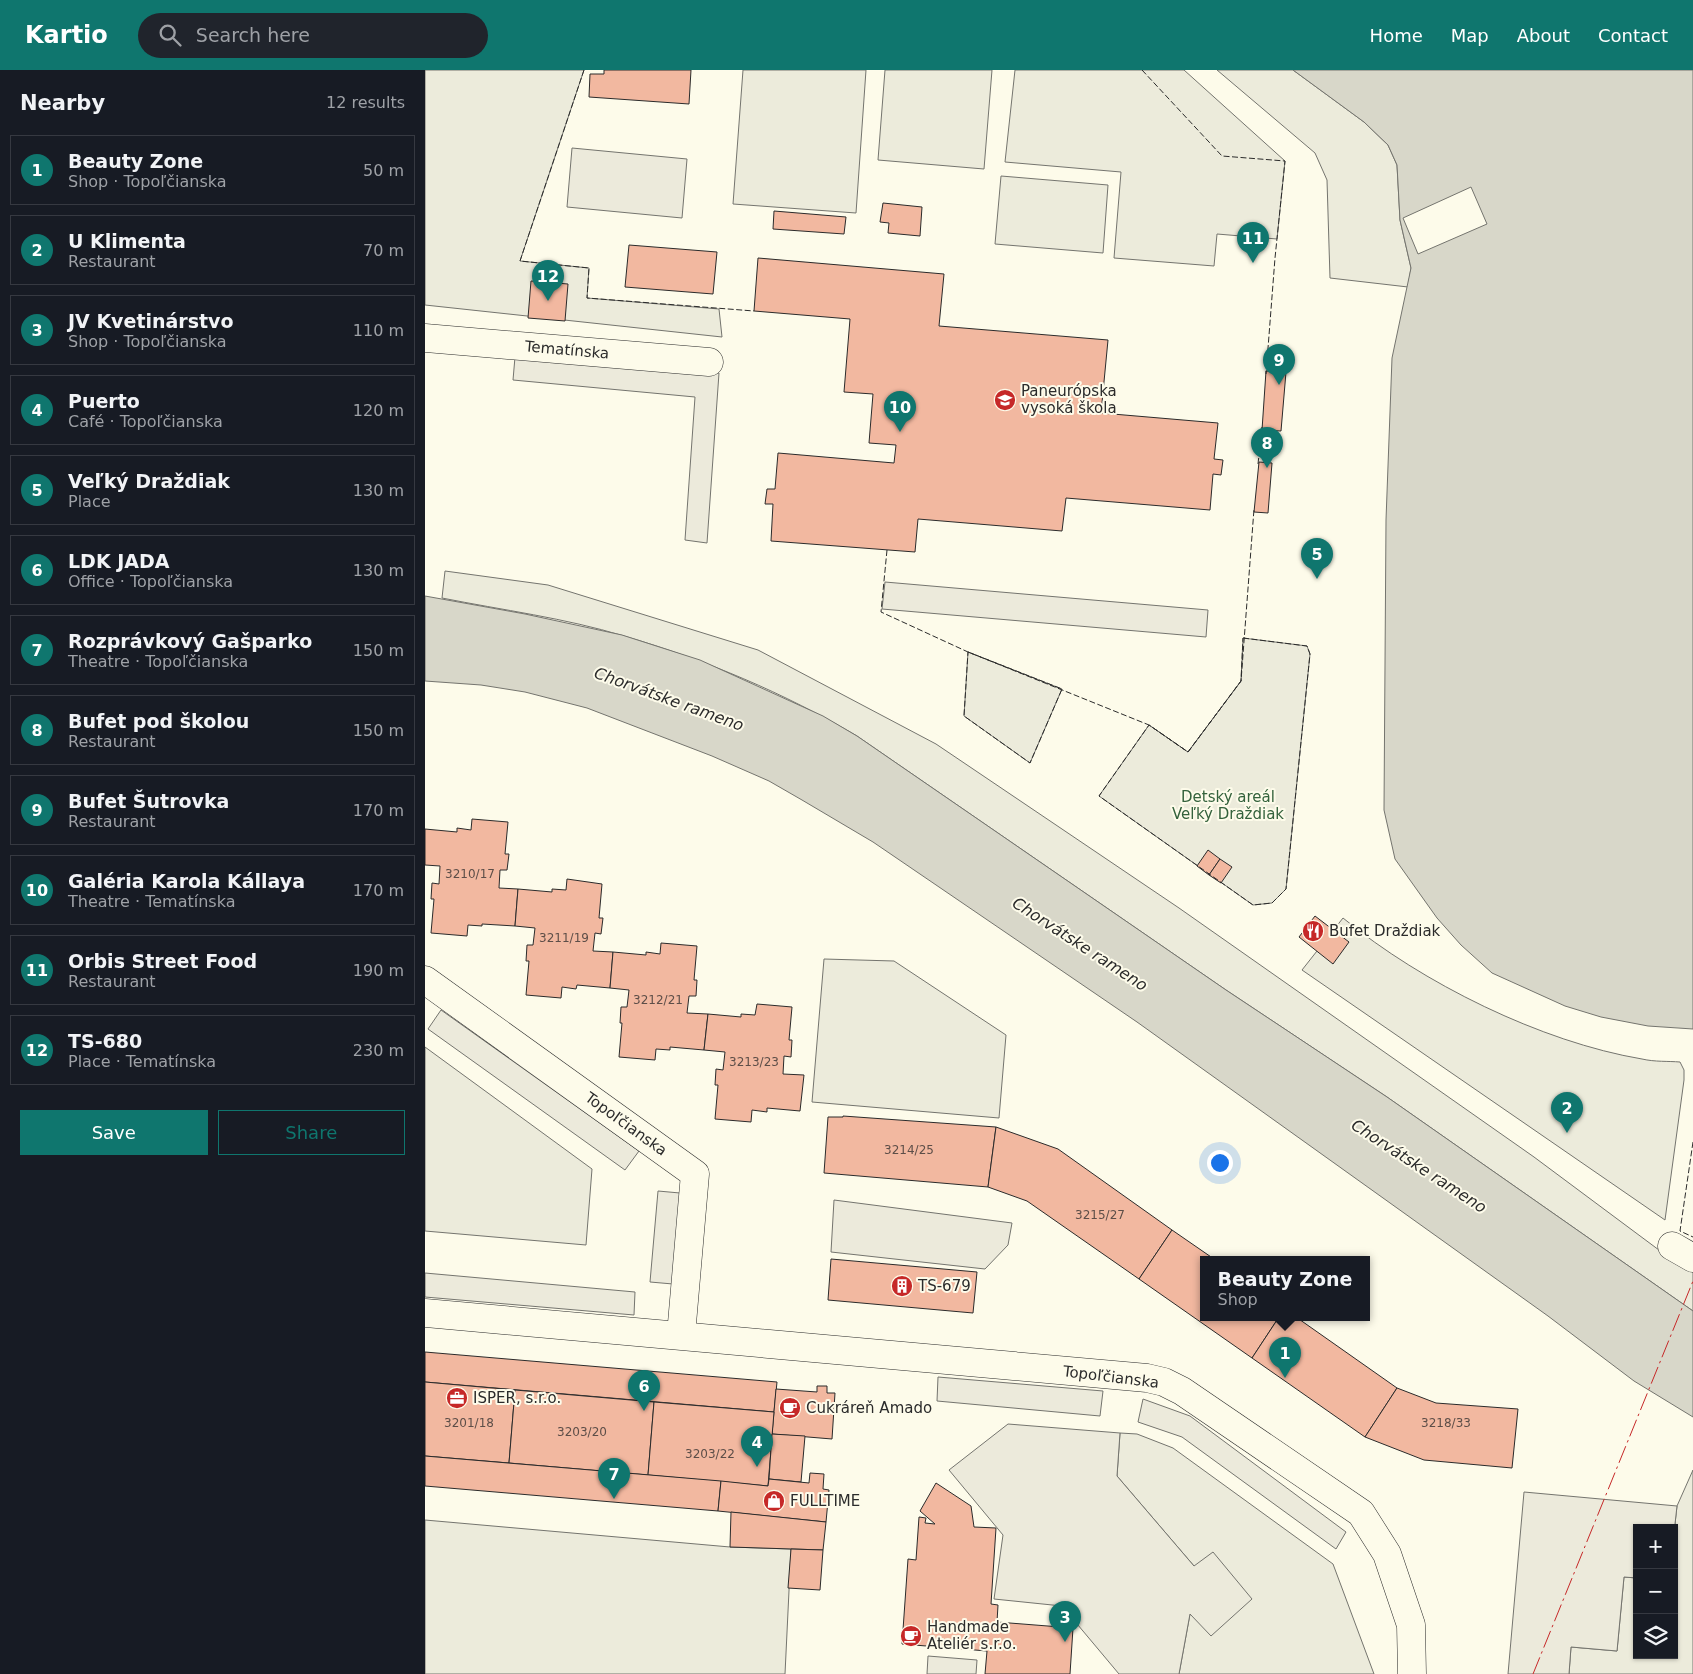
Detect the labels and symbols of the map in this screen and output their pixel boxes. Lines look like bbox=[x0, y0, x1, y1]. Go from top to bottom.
pin: 11 bbox=[1237, 222, 1269, 263]
pin: 12 bbox=[532, 260, 564, 301]
street label: Tematínska bbox=[523, 337, 610, 363]
pin: 9 bbox=[1263, 344, 1295, 385]
place label: Paneurópska vysoká škola bbox=[1021, 382, 1117, 417]
school or university icon: Paneurópska vysoká škola bbox=[993, 388, 1017, 412]
pin: 10 bbox=[884, 391, 916, 432]
pin: 8 bbox=[1251, 427, 1283, 468]
pin: 5 bbox=[1301, 538, 1333, 579]
water label: Chorvátske rameno bbox=[592, 663, 746, 735]
park label: Detský areál Veľký Draždiak bbox=[1172, 788, 1284, 823]
house number: 3210/17 bbox=[445, 867, 495, 881]
water label: Chorvátske rameno bbox=[1009, 893, 1151, 995]
restaurant icon: Bufet Draždiak bbox=[1301, 919, 1325, 943]
place label: Bufet Draždiak bbox=[1329, 922, 1441, 940]
house number: 3211/19 bbox=[539, 931, 589, 945]
house number: 3212/21 bbox=[633, 993, 683, 1007]
house number: 3213/23 bbox=[729, 1055, 779, 1069]
street label: Topoľčianska bbox=[581, 1088, 670, 1160]
pin: 2 bbox=[1551, 1092, 1583, 1133]
water label: Chorvátske rameno bbox=[1348, 1115, 1490, 1217]
house number: 3214/25 bbox=[884, 1143, 934, 1157]
your location bbox=[1207, 1150, 1233, 1176]
house number: 3215/27 bbox=[1075, 1208, 1125, 1222]
building icon: TS-679 bbox=[890, 1274, 914, 1298]
place label: TS-679 bbox=[917, 1277, 971, 1295]
pin: 1 bbox=[1269, 1337, 1301, 1378]
street label: Topoľčianska bbox=[1061, 1362, 1160, 1392]
pin: 6 bbox=[628, 1370, 660, 1411]
office icon: ISPER, s.r.o. bbox=[445, 1386, 469, 1410]
place label: ISPER, s.r.o. bbox=[473, 1389, 561, 1407]
cafe icon: Cukráreň Amado bbox=[778, 1396, 802, 1420]
place label: Cukráreň Amado bbox=[806, 1399, 932, 1417]
house number: 3201/18 bbox=[444, 1416, 494, 1430]
house number: 3218/33 bbox=[1421, 1416, 1471, 1430]
house number: 3203/20 bbox=[557, 1425, 607, 1439]
pin: 4 bbox=[741, 1426, 773, 1467]
house number: 3203/22 bbox=[685, 1447, 735, 1461]
pin: 7 bbox=[598, 1458, 630, 1499]
shop icon: FULLTIME bbox=[762, 1489, 786, 1513]
place label: FULLTIME bbox=[790, 1492, 860, 1510]
pin: 3 bbox=[1049, 1601, 1081, 1642]
place label: Handmade Ateliér s.r.o. bbox=[927, 1618, 1016, 1653]
cafe icon: Handmade Ateliér s.r.o. bbox=[899, 1624, 923, 1648]

